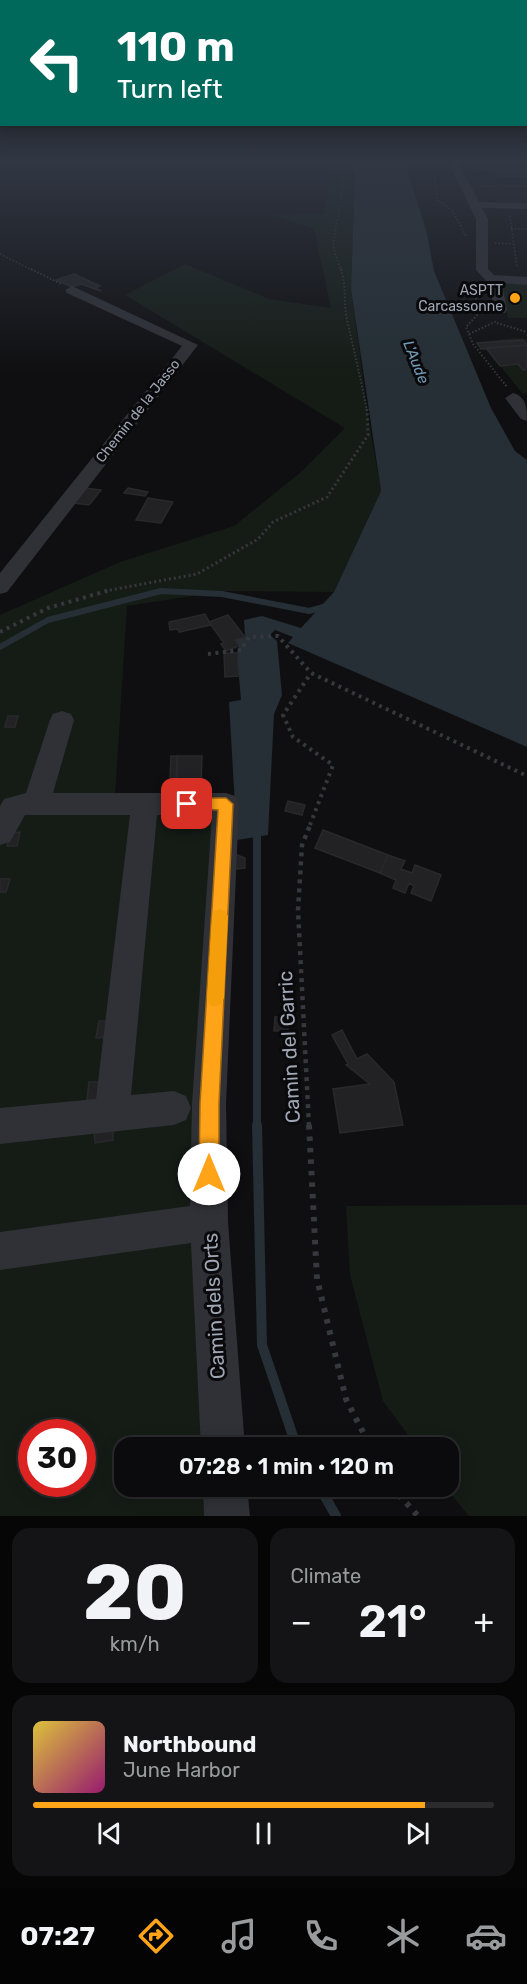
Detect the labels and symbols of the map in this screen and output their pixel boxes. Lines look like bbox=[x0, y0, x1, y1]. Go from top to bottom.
place label: ASPTT Carcassonne bbox=[418, 282, 503, 315]
marker: ASPTT Carcassonne bbox=[508, 291, 522, 305]
water label: L'Aude bbox=[399, 338, 433, 387]
street label: Chemin de la Jasso bbox=[92, 356, 184, 466]
pin bbox=[161, 778, 212, 829]
street label: Camin del Garric bbox=[273, 970, 305, 1124]
position arrow bbox=[177, 1142, 241, 1206]
street label: Camin dels Orts bbox=[198, 1232, 230, 1380]
speed limit sign: 30 bbox=[18, 1419, 96, 1497]

